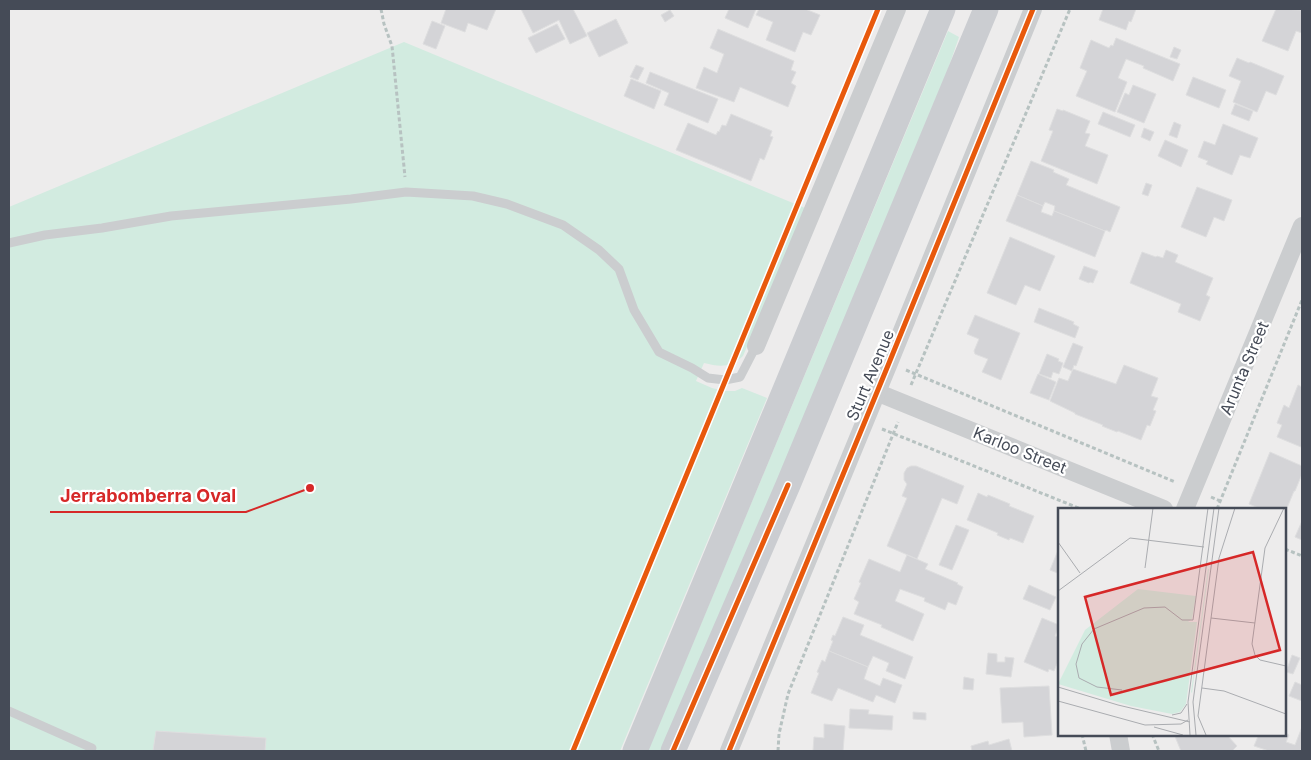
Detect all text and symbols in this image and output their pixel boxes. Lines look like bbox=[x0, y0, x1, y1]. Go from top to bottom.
street label: Arunta Street bbox=[1215, 318, 1273, 418]
street label: Sturt Avenue bbox=[842, 326, 898, 424]
street label: Karloo Street bbox=[970, 422, 1070, 478]
callout: Jerrabomberra Oval bbox=[50, 479, 246, 512]
text: Jerrabomberra Oval bbox=[60, 485, 236, 506]
inset map bbox=[1058, 508, 1286, 735]

